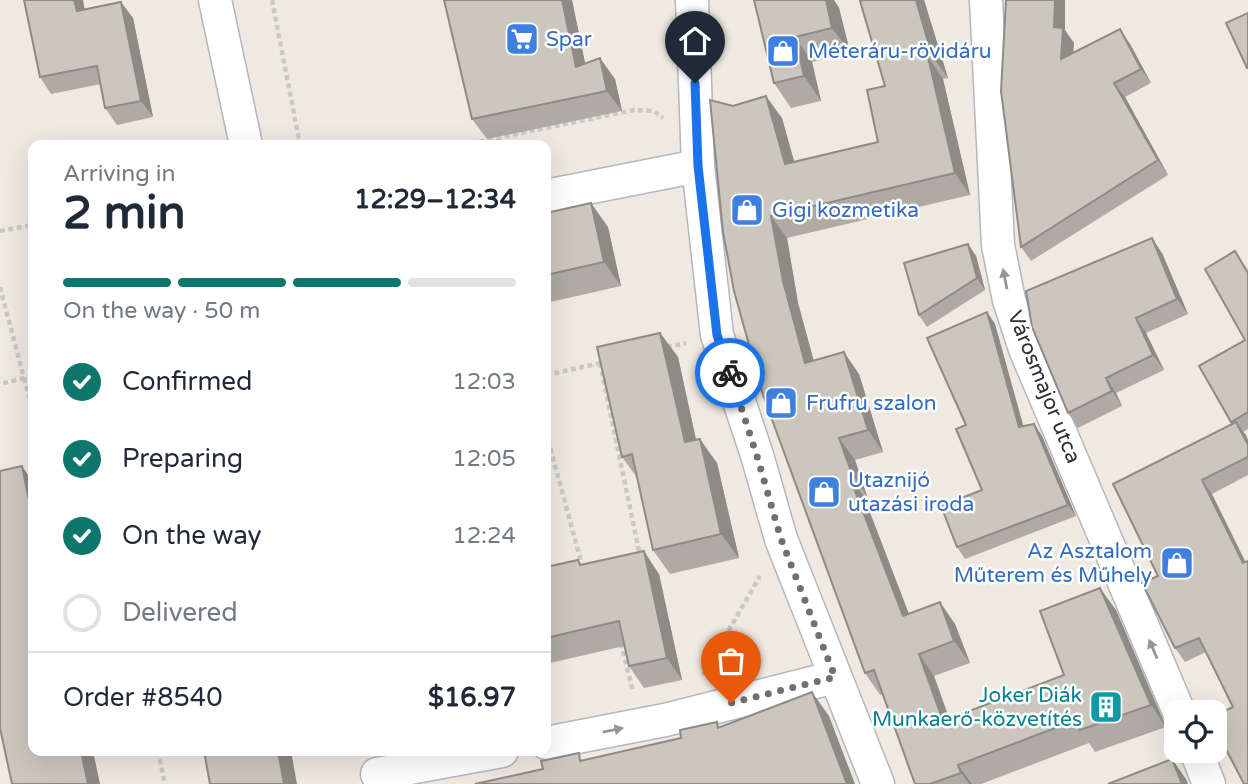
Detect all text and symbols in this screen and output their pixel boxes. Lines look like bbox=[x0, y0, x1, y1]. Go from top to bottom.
pin bbox=[665, 11, 725, 83]
supermarket icon: Spar bbox=[503, 20, 541, 58]
icon: home bbox=[676, 22, 714, 60]
place label: Spar bbox=[546, 27, 592, 52]
shop icon: Méteráru-rövidáru bbox=[764, 32, 802, 70]
place label: Méteráru-rövidáru bbox=[808, 39, 991, 64]
text: Arriving in bbox=[63, 160, 176, 188]
text: 12:29–12:34 bbox=[354, 184, 516, 215]
text: 2 min bbox=[63, 186, 186, 241]
shop icon: Gigi kozmetika bbox=[728, 191, 766, 229]
place label: Gigi kozmetika bbox=[772, 198, 919, 223]
one-way arrow bbox=[999, 268, 1010, 290]
text: On the way · 50 m bbox=[63, 297, 260, 325]
street label: Városmajor utca bbox=[1002, 307, 1086, 467]
courier bbox=[695, 338, 765, 408]
icon: bike bbox=[711, 354, 749, 392]
icon: check bbox=[63, 363, 101, 401]
text: Confirmed bbox=[122, 366, 252, 397]
text: 12:03 bbox=[452, 368, 516, 396]
shop icon: Frufru szalon bbox=[762, 384, 800, 422]
place label: Frufru szalon bbox=[806, 391, 936, 416]
icon: check bbox=[63, 440, 101, 478]
text: Preparing bbox=[122, 443, 243, 474]
text: 12:05 bbox=[452, 445, 516, 473]
place label: Utaznijó utazási iroda bbox=[848, 468, 974, 517]
shop icon: Utaznijó utazási iroda bbox=[805, 473, 843, 511]
icon: check bbox=[63, 517, 101, 555]
text: On the way bbox=[122, 520, 262, 551]
text: 12:24 bbox=[452, 522, 516, 550]
place label: Az Asztalom Műterem és Műhely bbox=[954, 539, 1152, 588]
shop icon: Az Asztalom Műterem és Műhely bbox=[1158, 544, 1196, 582]
text: Delivered bbox=[122, 597, 238, 628]
pin bbox=[701, 631, 761, 703]
one-way arrow bbox=[1147, 639, 1158, 660]
icon: bag bbox=[712, 642, 750, 680]
text: Order #8540 bbox=[63, 682, 223, 713]
text: $16.97 bbox=[428, 682, 516, 713]
place label: Joker Diák Munkaerő-közvetítés bbox=[872, 683, 1082, 732]
building icon: Joker Diák Munkaerő-közvetítés bbox=[1087, 688, 1125, 726]
map controls bbox=[1164, 700, 1227, 763]
button: locate bbox=[1164, 700, 1227, 763]
one-way arrow bbox=[602, 724, 624, 735]

